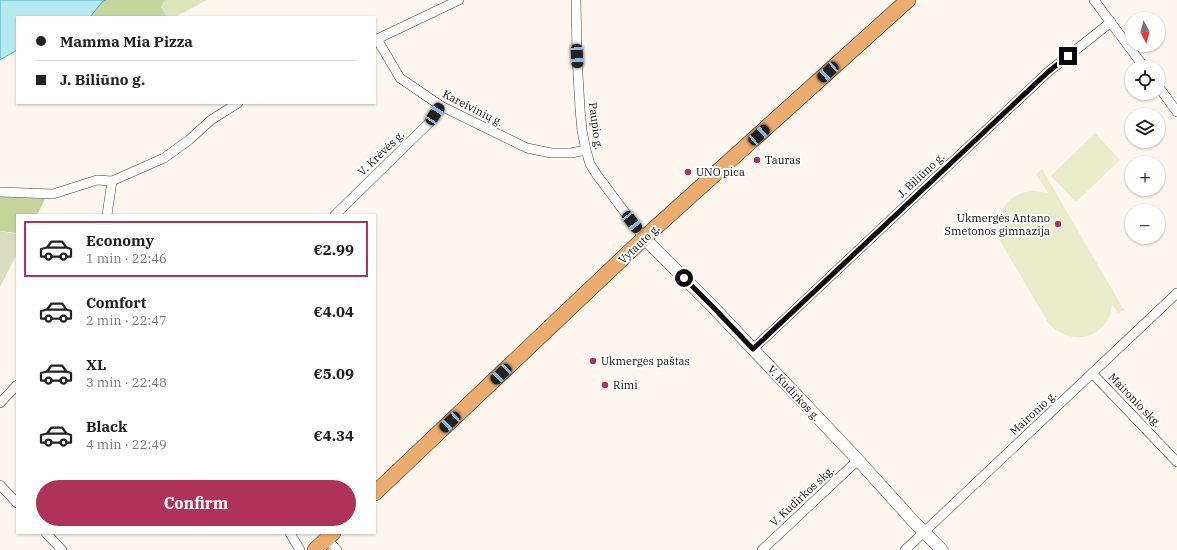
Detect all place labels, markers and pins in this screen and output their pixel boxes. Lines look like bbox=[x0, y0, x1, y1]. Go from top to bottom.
place label: Tauras bbox=[765, 153, 801, 167]
marker: Tauras bbox=[752, 155, 762, 165]
place label: UNO pica bbox=[696, 165, 745, 179]
marker: UNO pica bbox=[683, 167, 693, 177]
place label: Ukmergės Antano Smetonos gimnazija bbox=[945, 211, 1050, 238]
marker: Ukmergės Antano Smetonos gimnazija bbox=[1053, 219, 1063, 229]
place label: Ukmergės paštas bbox=[601, 354, 690, 368]
marker: Ukmergės paštas bbox=[588, 356, 598, 366]
place label: Rimi bbox=[613, 378, 638, 392]
marker: Rimi bbox=[600, 380, 610, 390]

